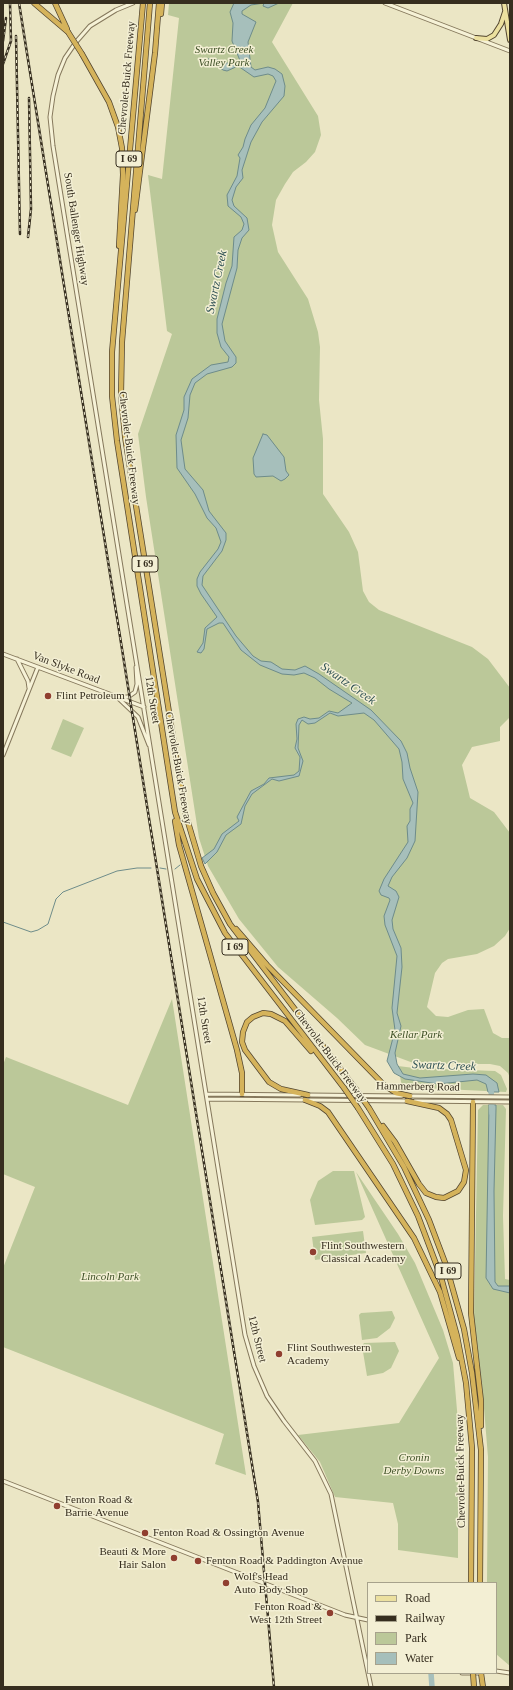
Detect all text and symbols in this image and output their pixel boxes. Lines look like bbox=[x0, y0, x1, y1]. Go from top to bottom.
street label: Chevrolet-Buick Freeway bbox=[115, 21, 139, 135]
park label: Swartz Creek Valley Park bbox=[195, 43, 253, 69]
road number: I 69 bbox=[116, 151, 142, 167]
street label: South Ballenger Highway bbox=[61, 172, 91, 286]
water label: Swartz Creek bbox=[203, 249, 231, 315]
street label: Chevrolet-Buick Freeway bbox=[116, 391, 142, 505]
road number: I 69 bbox=[132, 556, 158, 572]
street label: Van Slyke Road bbox=[31, 649, 101, 687]
water label: Swartz Creek bbox=[318, 660, 378, 708]
street label: 12th Street bbox=[142, 675, 162, 725]
place label: Flint Petroleum bbox=[56, 689, 125, 703]
marker: Flint Petroleum bbox=[43, 691, 53, 701]
street label: Chevrolet-Buick Freeway bbox=[162, 711, 194, 825]
road number: I 69 bbox=[222, 939, 248, 955]
street label: 12th Street bbox=[194, 995, 214, 1045]
street label: Chevrolet-Buick Freeway bbox=[290, 1007, 370, 1105]
park label: Kellar Park bbox=[390, 1028, 442, 1042]
water label: Swartz Creek bbox=[412, 1058, 476, 1074]
street label: Hammerberg Road bbox=[376, 1080, 460, 1094]
place label: Flint Southwestern Classical Academy bbox=[321, 1239, 406, 1265]
marker: Flint Southwestern Classical Academy bbox=[308, 1247, 318, 1257]
road number: I 69 bbox=[435, 1263, 461, 1279]
park label: Lincoln Park bbox=[81, 1270, 139, 1284]
street label: 12th Street bbox=[245, 1314, 269, 1364]
place label: Flint Southwestern Academy bbox=[287, 1341, 370, 1367]
marker: Flint Southwestern Academy bbox=[274, 1349, 284, 1359]
street label: Chevrolet-Buick Freeway bbox=[453, 1414, 469, 1528]
park label: Cronin Derby Downs bbox=[384, 1451, 444, 1477]
place label: Fenton Road & Barrie Avenue bbox=[65, 1493, 133, 1519]
marker: Fenton Road & Barrie Avenue bbox=[52, 1501, 62, 1511]
place label: Fenton Road & Ossington Avenue bbox=[153, 1526, 304, 1540]
marker: Fenton Road & Ossington Avenue bbox=[140, 1528, 150, 1538]
place label: Beauti & More Hair Salon bbox=[99, 1545, 166, 1571]
marker: Beauti & More Hair Salon bbox=[169, 1553, 179, 1563]
place label: Fenton Road & Paddington Avenue bbox=[206, 1554, 363, 1568]
marker: Fenton Road & Paddington Avenue bbox=[193, 1556, 203, 1566]
place label: Wolf's Head Auto Body Shop bbox=[234, 1570, 308, 1596]
marker: Wolf's Head Auto Body Shop bbox=[221, 1578, 231, 1588]
legend bbox=[367, 1582, 497, 1674]
text: Road bbox=[405, 1591, 430, 1605]
place label: Fenton Road & West 12th Street bbox=[250, 1600, 322, 1626]
marker: Fenton Road & West 12th Street bbox=[325, 1608, 335, 1618]
text: Railway bbox=[405, 1611, 445, 1625]
text: Park bbox=[405, 1631, 427, 1645]
text: Water bbox=[405, 1651, 433, 1665]

